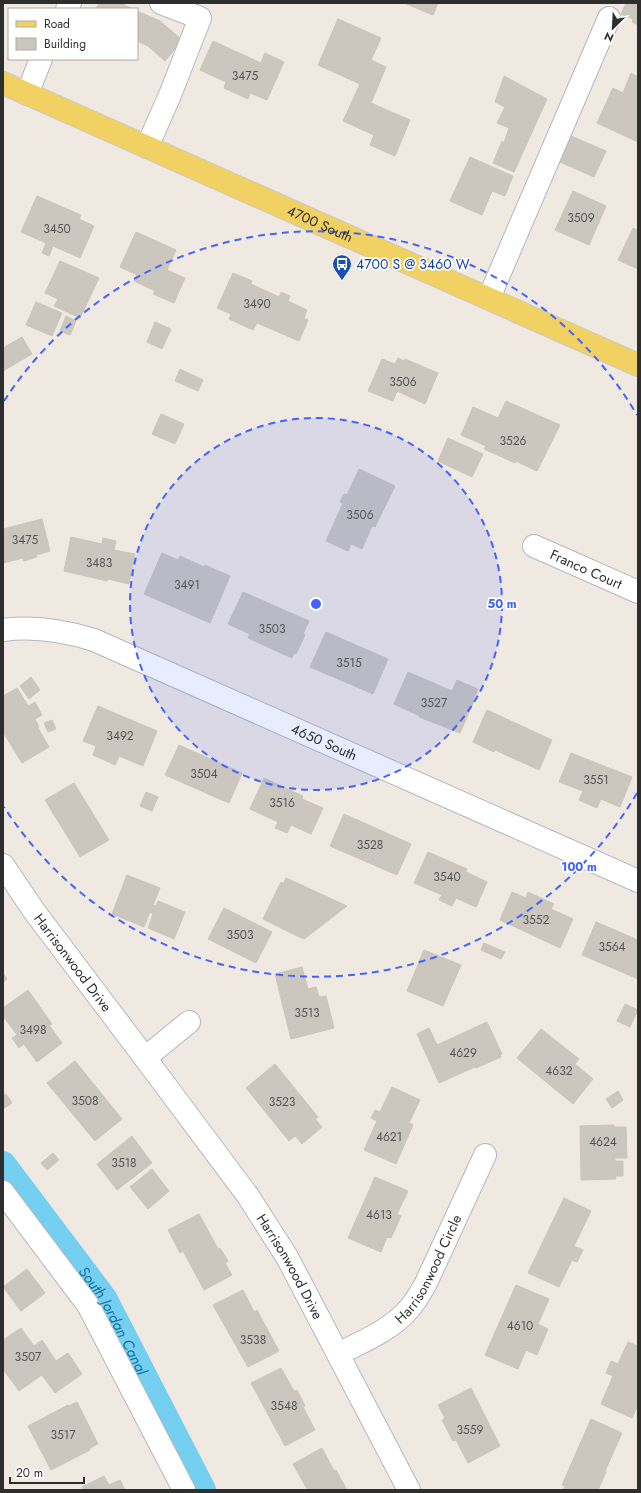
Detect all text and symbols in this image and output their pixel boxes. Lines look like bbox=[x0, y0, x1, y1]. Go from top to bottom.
legend bbox=[8, 8, 138, 60]
north arrow bbox=[593, 8, 633, 48]
text: Road bbox=[44, 15, 70, 33]
text: N bbox=[602, 28, 616, 46]
text: Building bbox=[44, 35, 86, 53]
house number: 3475 bbox=[232, 67, 259, 85]
street label: 4700 South bbox=[284, 200, 356, 247]
house number: 3509 bbox=[567, 209, 595, 227]
house number: 3450 bbox=[43, 220, 71, 238]
bus stop icon: 4700 S @ 3460 W bbox=[331, 253, 353, 281]
place label: 4700 S @ 3460 W bbox=[356, 254, 470, 274]
house number: 3490 bbox=[243, 295, 271, 313]
house number: 3506 bbox=[389, 373, 417, 391]
house number: 3526 bbox=[499, 432, 527, 450]
house number: 3506 bbox=[346, 506, 374, 524]
house number: 3475 bbox=[12, 531, 39, 549]
street label: Franco Court bbox=[547, 544, 626, 594]
house number: 3483 bbox=[86, 554, 113, 572]
house number: 3491 bbox=[174, 576, 200, 594]
text: 50 m bbox=[487, 595, 517, 613]
centre of rings bbox=[309, 597, 323, 611]
house number: 3503 bbox=[258, 620, 286, 638]
house number: 3515 bbox=[336, 654, 362, 672]
house number: 3527 bbox=[421, 694, 448, 712]
street label: 4650 South bbox=[288, 719, 360, 765]
house number: 3492 bbox=[106, 727, 134, 745]
house number: 3504 bbox=[190, 765, 218, 783]
house number: 3551 bbox=[583, 771, 609, 789]
house number: 3516 bbox=[269, 794, 295, 812]
house number: 3528 bbox=[357, 836, 383, 854]
text: 100 m bbox=[561, 858, 597, 876]
house number: 3540 bbox=[433, 868, 461, 886]
street label: Harrisonwood Drive bbox=[29, 909, 117, 1016]
house number: 3552 bbox=[523, 911, 550, 929]
house number: 3503 bbox=[226, 926, 254, 944]
house number: 3564 bbox=[598, 938, 626, 956]
house number: 3513 bbox=[294, 1004, 320, 1022]
house number: 3498 bbox=[19, 1021, 47, 1039]
house number: 4629 bbox=[449, 1044, 477, 1062]
house number: 4632 bbox=[545, 1062, 573, 1080]
house number: 3508 bbox=[71, 1092, 99, 1110]
house number: 3523 bbox=[269, 1093, 296, 1111]
house number: 4621 bbox=[376, 1128, 402, 1146]
house number: 4624 bbox=[589, 1133, 617, 1151]
house number: 3518 bbox=[111, 1154, 137, 1172]
house number: 4613 bbox=[366, 1206, 392, 1224]
street label: Harrisonwood Drive bbox=[252, 1210, 328, 1323]
street label: Harrisonwood Circle bbox=[390, 1211, 466, 1328]
water label: South Jordan Canal bbox=[73, 1262, 153, 1379]
house number: 4610 bbox=[507, 1317, 533, 1335]
house number: 3538 bbox=[240, 1331, 266, 1349]
house number: 3507 bbox=[15, 1348, 42, 1366]
house number: 3548 bbox=[271, 1397, 297, 1415]
house number: 3559 bbox=[456, 1421, 484, 1439]
house number: 3517 bbox=[50, 1426, 76, 1444]
scale bar bbox=[10, 1459, 84, 1485]
text: 20 m bbox=[16, 1464, 43, 1482]

